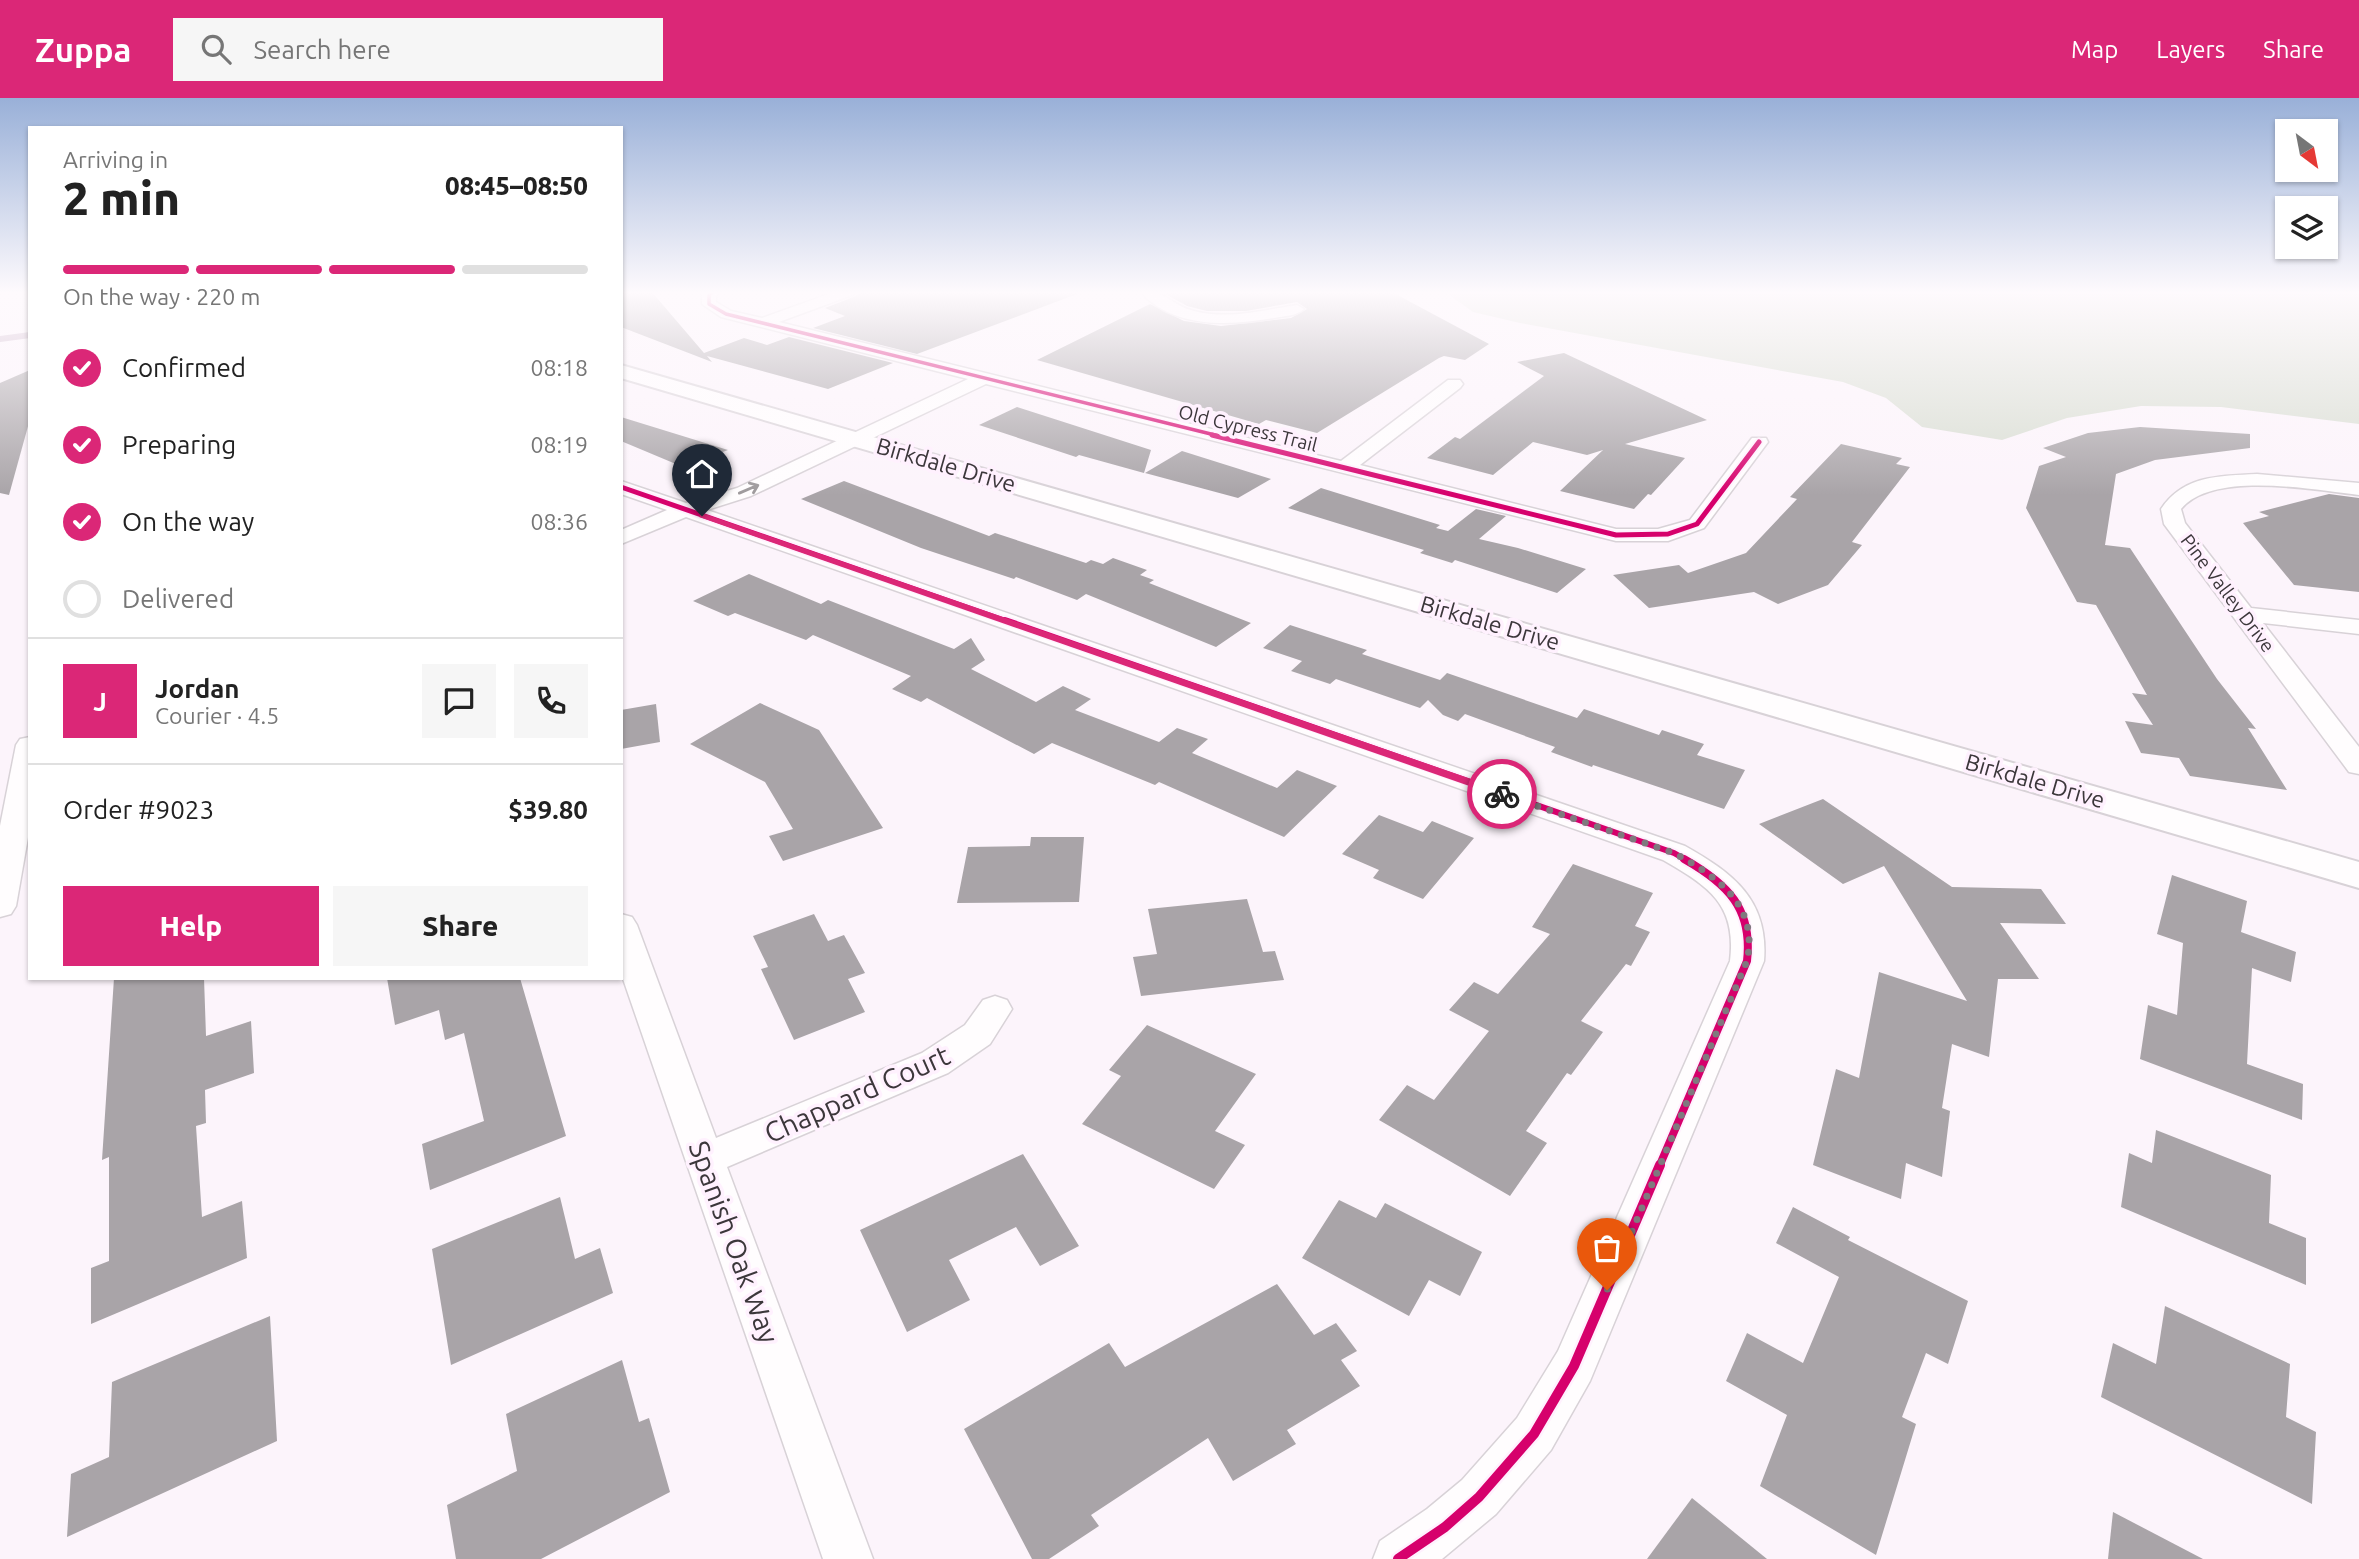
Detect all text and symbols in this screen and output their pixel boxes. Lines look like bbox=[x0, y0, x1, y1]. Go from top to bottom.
search box bbox=[173, 18, 663, 81]
icon: search bbox=[197, 30, 235, 68]
text: Zuppa bbox=[35, 31, 131, 68]
text: Search here bbox=[253, 35, 391, 64]
text: Map bbox=[2071, 36, 2118, 63]
text: Layers bbox=[2156, 36, 2225, 63]
text: Share bbox=[2263, 36, 2324, 63]
north arrow bbox=[2275, 119, 2338, 182]
map controls bbox=[2275, 119, 2338, 259]
text: Arriving in bbox=[63, 147, 168, 172]
text: 08:45–08:50 bbox=[445, 171, 588, 200]
text: 2 min bbox=[63, 172, 180, 224]
button: layers bbox=[2275, 196, 2338, 259]
text: On the way · 220 m bbox=[63, 284, 260, 309]
icon: check bbox=[63, 349, 101, 387]
text: Confirmed bbox=[122, 353, 246, 382]
text: 08:18 bbox=[530, 355, 588, 380]
street label: Old Cypress Trail bbox=[1176, 400, 1320, 456]
icon: check bbox=[63, 426, 101, 464]
text: Preparing bbox=[122, 430, 236, 459]
text: 08:19 bbox=[530, 432, 588, 457]
street label: Birkdale Drive bbox=[874, 433, 1019, 496]
pin bbox=[672, 444, 732, 516]
icon: home bbox=[683, 455, 721, 493]
one-way arrow bbox=[738, 482, 760, 495]
icon: check bbox=[63, 503, 101, 541]
text: On the way bbox=[122, 507, 254, 536]
text: 08:36 bbox=[530, 509, 588, 534]
street label: Pine Valley Drive bbox=[2176, 530, 2280, 656]
text: Delivered bbox=[122, 584, 234, 613]
street label: Birkdale Drive bbox=[1418, 591, 1563, 654]
button: chat bbox=[422, 664, 496, 738]
button: phone bbox=[514, 664, 588, 738]
text: Jordan bbox=[155, 674, 240, 703]
text: J bbox=[93, 687, 107, 716]
text: Courier · 4.5 bbox=[155, 703, 279, 728]
street label: Birkdale Drive bbox=[1963, 749, 2108, 812]
courier bbox=[1467, 759, 1537, 829]
icon: bike bbox=[1483, 775, 1521, 813]
text: Order #9023 bbox=[63, 795, 214, 824]
text: $39.80 bbox=[508, 795, 588, 824]
button: Help bbox=[63, 886, 319, 966]
button: Share bbox=[333, 886, 588, 966]
street label: Chappard Court bbox=[760, 1039, 954, 1148]
street label: Spanish Oak Way bbox=[684, 1137, 785, 1347]
pin bbox=[1577, 1218, 1637, 1290]
icon: bag bbox=[1588, 1229, 1626, 1267]

